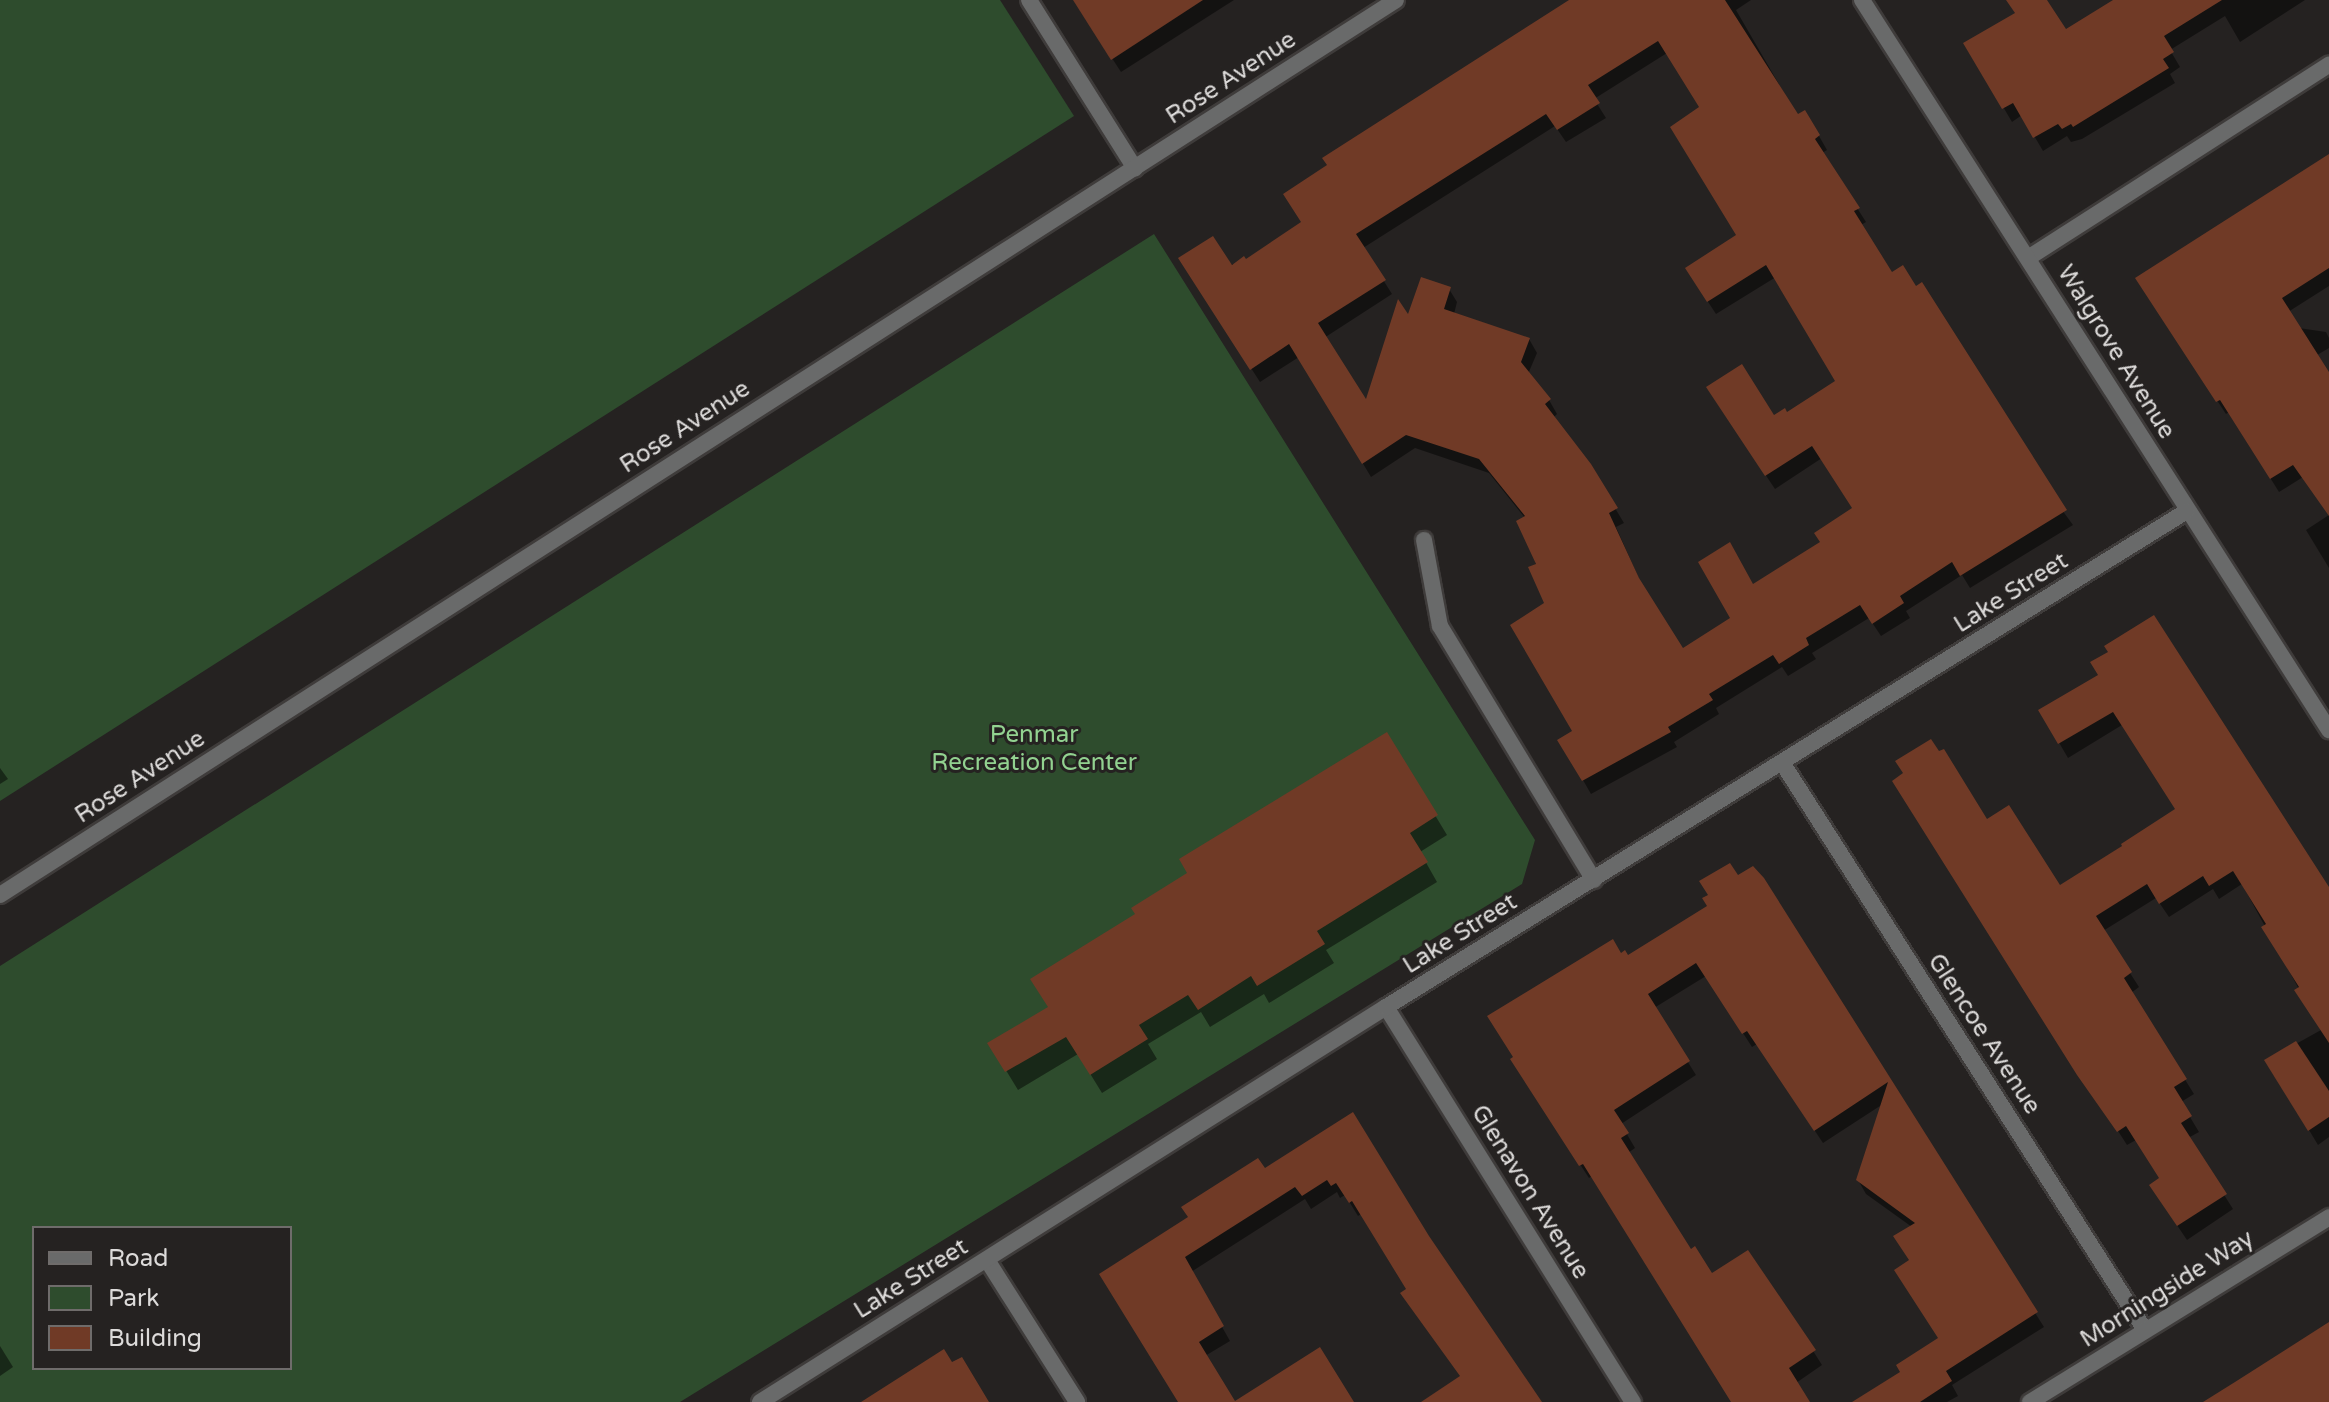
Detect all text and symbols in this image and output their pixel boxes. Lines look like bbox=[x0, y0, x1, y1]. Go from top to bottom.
street label: Rose Avenue bbox=[1161, 25, 1301, 131]
street label: Walgrove Avenue bbox=[2051, 260, 2181, 444]
street label: Rose Avenue bbox=[615, 374, 755, 480]
street label: Lake Street bbox=[1949, 547, 2073, 639]
park label: Penmar Recreation Center bbox=[931, 721, 1137, 777]
street label: Rose Avenue bbox=[70, 724, 210, 830]
street label: Lake Street bbox=[1398, 888, 1522, 980]
street label: Glencoe Avenue bbox=[1921, 948, 2047, 1120]
street label: Glenavon Avenue bbox=[1465, 1100, 1595, 1284]
street label: Morningside Way bbox=[2075, 1224, 2259, 1354]
legend bbox=[32, 1226, 292, 1370]
street label: Lake Street bbox=[849, 1233, 973, 1325]
text: Road bbox=[108, 1244, 168, 1273]
text: Park bbox=[108, 1284, 159, 1313]
text: Building bbox=[108, 1324, 202, 1353]

